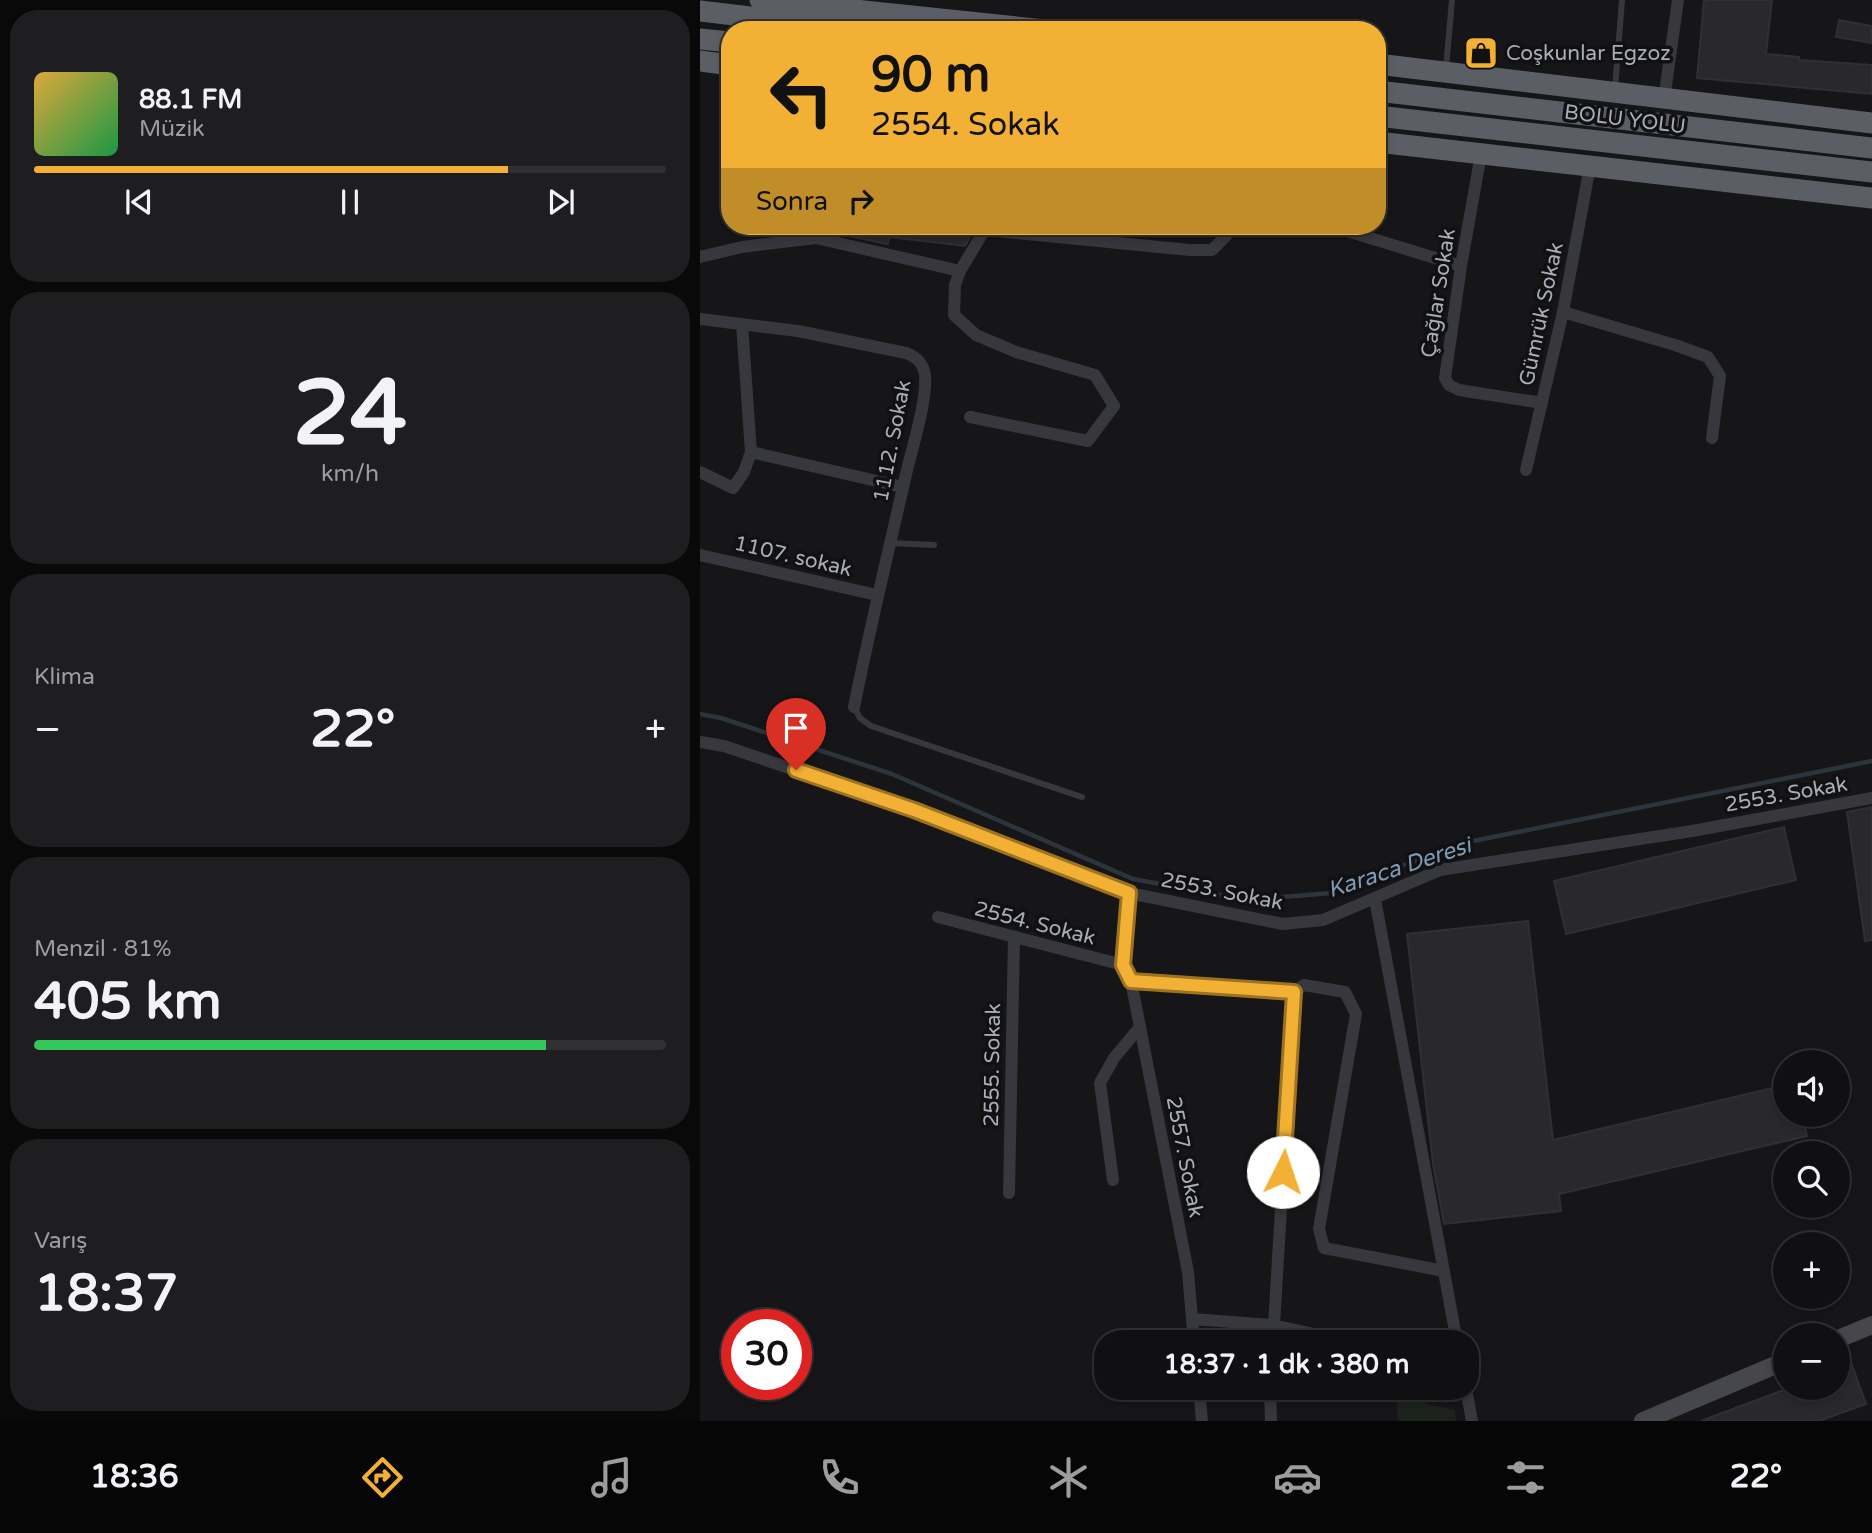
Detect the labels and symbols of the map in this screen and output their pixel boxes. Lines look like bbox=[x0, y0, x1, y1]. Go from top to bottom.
shop icon: Coşkunlar Egzoz bbox=[1462, 34, 1500, 72]
place label: Coşkunlar Egzoz bbox=[1506, 41, 1671, 66]
street label: BOLU YOLU bbox=[1563, 100, 1687, 139]
street label: Çağlar Sokak bbox=[1416, 227, 1461, 359]
street label: Gümrük Sokak bbox=[1514, 240, 1569, 388]
street label: 1112. Sokak bbox=[868, 378, 917, 504]
street label: 1107. sokak bbox=[732, 531, 854, 582]
pin bbox=[766, 698, 826, 770]
street label: 2553. Sokak bbox=[1723, 771, 1849, 818]
water label: Karaca Deresi bbox=[1324, 831, 1477, 904]
street label: 2553. Sokak bbox=[1159, 867, 1285, 916]
street label: 2554. Sokak bbox=[972, 896, 1098, 951]
street label: 2555. Sokak bbox=[979, 1003, 1006, 1127]
street label: 2557. Sokak bbox=[1161, 1094, 1208, 1220]
position arrow bbox=[1246, 1135, 1320, 1209]
speed limit sign: 30 bbox=[721, 1309, 812, 1400]

